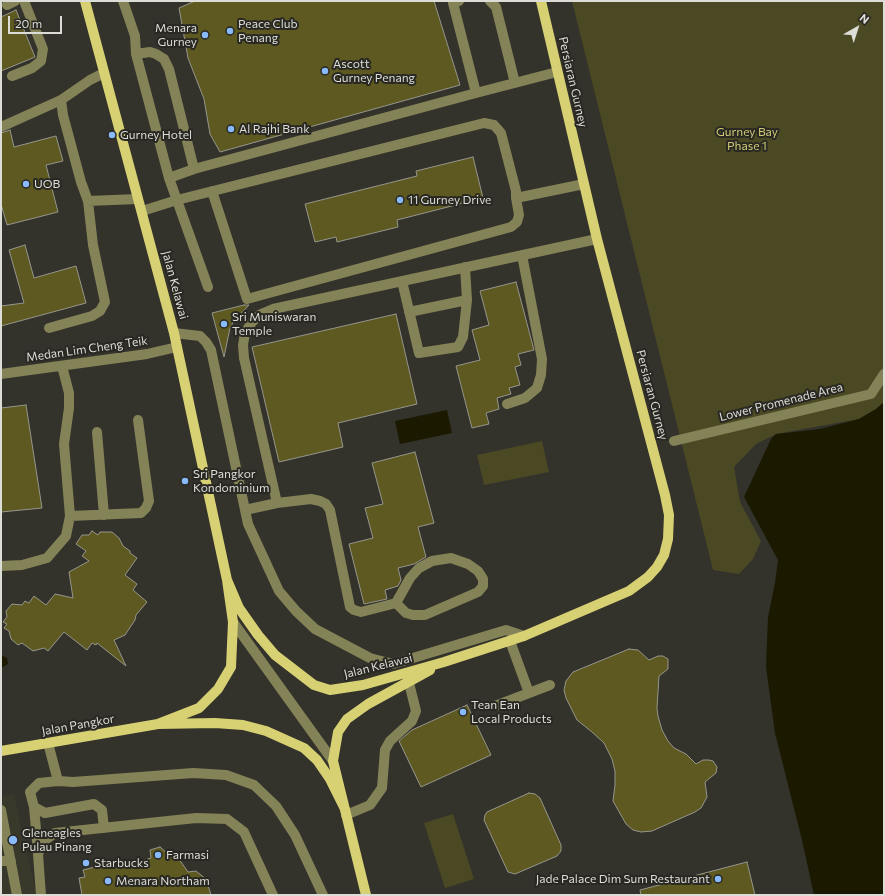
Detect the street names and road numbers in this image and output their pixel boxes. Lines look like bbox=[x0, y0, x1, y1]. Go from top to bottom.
street label: Persiaran Gurney bbox=[556, 35, 590, 129]
street label: Jalan Kelawai bbox=[159, 249, 191, 321]
street label: Medan Lim Cheng Teik bbox=[25, 333, 149, 365]
street label: Persiaran Gurney bbox=[633, 348, 671, 442]
street label: Lower Promenade Area bbox=[718, 380, 844, 424]
street label: Jalan Kelawai bbox=[342, 651, 414, 681]
street label: Jalan Pangkor bbox=[40, 712, 116, 738]

